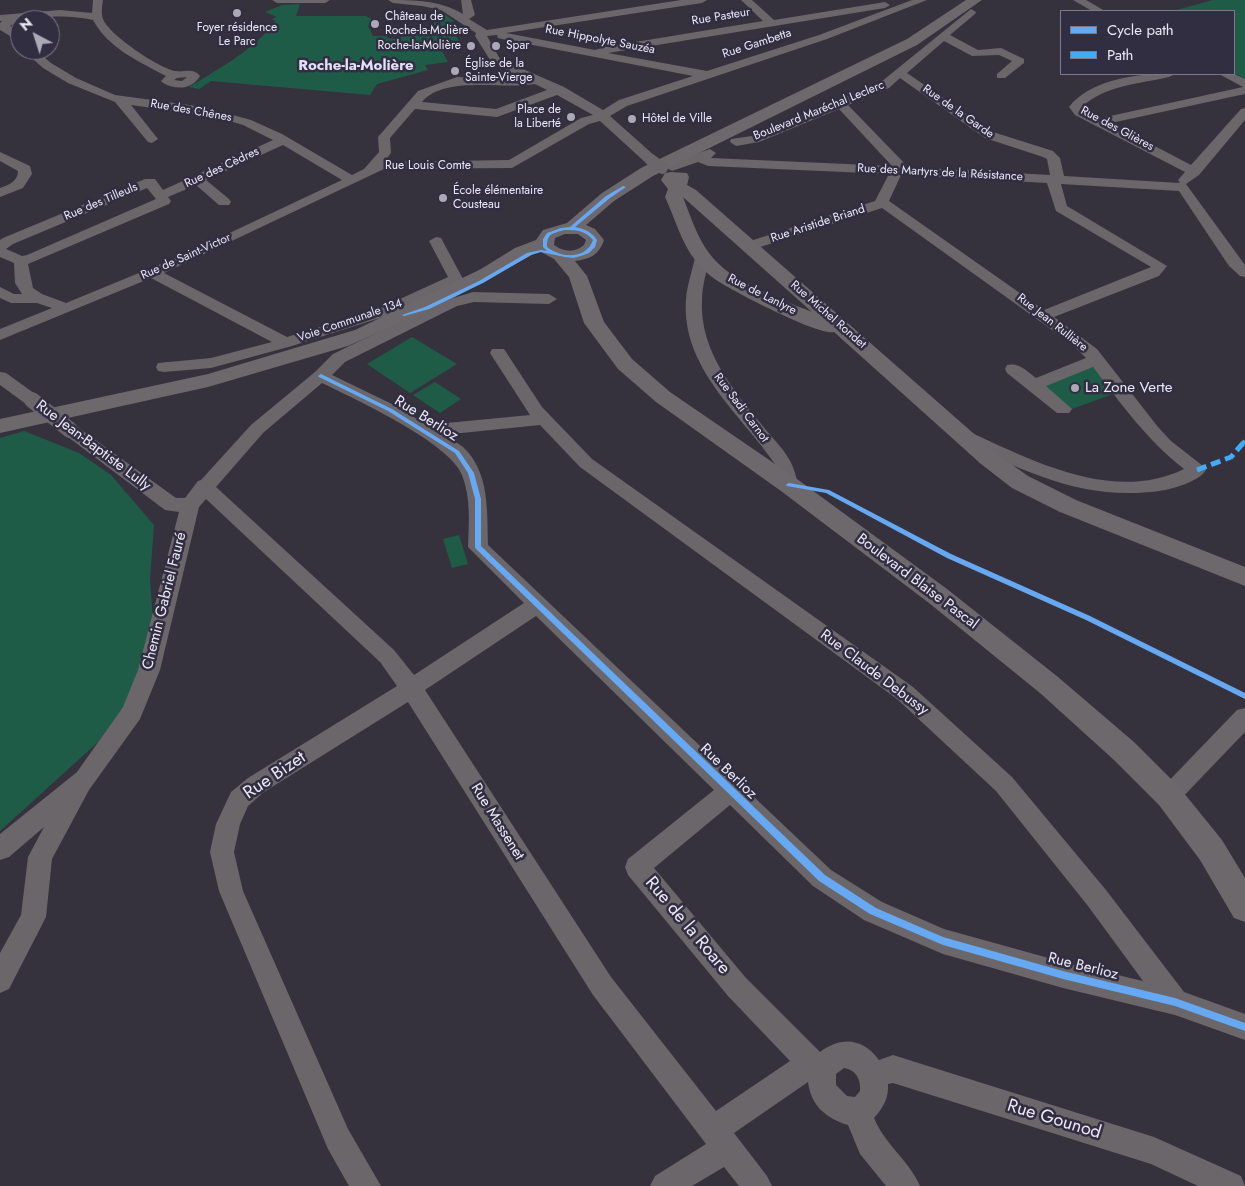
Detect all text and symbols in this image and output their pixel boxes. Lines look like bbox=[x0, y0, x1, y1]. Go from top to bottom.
street label: Rue Pasteur bbox=[691, 5, 751, 29]
marker: Foyer résidence Le Parc bbox=[231, 7, 243, 19]
north arrow bbox=[10, 10, 60, 60]
place label: Château de Roche-la-Molière bbox=[385, 10, 469, 38]
legend bbox=[1060, 10, 1235, 75]
text: N bbox=[15, 13, 37, 36]
marker: Château de Roche-la-Molière bbox=[369, 18, 381, 30]
text: Cycle path bbox=[1107, 19, 1174, 41]
place label: Foyer résidence Le Parc bbox=[197, 21, 277, 49]
street label: Rue Hippolyte Sauzéa bbox=[544, 22, 656, 58]
street label: Rue Gambetta bbox=[721, 26, 793, 62]
place label: Roche-la-Molière bbox=[377, 39, 461, 53]
place label: Spar bbox=[506, 39, 529, 53]
marker: Roche-la-Molière bbox=[465, 40, 477, 52]
marker: Spar bbox=[490, 40, 502, 52]
text: Path bbox=[1107, 44, 1133, 66]
district label: Roche-la-Molière bbox=[298, 57, 414, 75]
place label: Église de la Sainte-Vierge bbox=[465, 57, 533, 85]
marker: Église de la Sainte-Vierge bbox=[449, 65, 461, 77]
street label: Boulevard Maréchal Leclerc bbox=[752, 78, 886, 144]
street label: Rue de la Garde bbox=[920, 82, 996, 142]
street label: Rue des Chênes bbox=[149, 97, 233, 125]
place label: Place de la Liberté bbox=[514, 103, 561, 131]
street label: Rue des Glières bbox=[1078, 104, 1156, 154]
marker: Place de la Liberté bbox=[565, 111, 577, 123]
place label: Hôtel de Ville bbox=[642, 112, 712, 126]
marker: Hôtel de Ville bbox=[626, 113, 638, 125]
street label: Rue des Cèdres bbox=[183, 144, 261, 192]
street label: Rue Louis Comte bbox=[385, 159, 471, 173]
street label: Rue des Martyrs de la Résistance bbox=[857, 161, 1023, 185]
street label: Rue des Tilleuls bbox=[62, 180, 140, 224]
place label: École élémentaire Cousteau bbox=[453, 184, 543, 212]
marker: École élémentaire Cousteau bbox=[437, 192, 449, 204]
street label: Rue Aristide Briand bbox=[769, 202, 867, 246]
street label: Rue de Saint-Victor bbox=[139, 231, 233, 283]
street label: Rue de Lanlyre bbox=[725, 272, 799, 318]
street label: Rue Michel Rondet bbox=[787, 278, 869, 352]
street label: Rue Jean Rullière bbox=[1014, 291, 1090, 355]
street label: Voie Communale 134 bbox=[296, 296, 404, 346]
street label: Rue Sadi Carnot bbox=[710, 371, 772, 445]
place label: La Zone Verte bbox=[1085, 379, 1172, 397]
marker: La Zone Verte bbox=[1069, 382, 1081, 394]
street label: Rue Berlioz bbox=[391, 392, 461, 446]
street label: Rue Jean-Baptiste Lully bbox=[32, 397, 154, 495]
street label: Boulevard Blaise Pascal bbox=[853, 530, 981, 634]
street label: Chemin Gabriel Fauré bbox=[139, 531, 191, 671]
street label: Rue Claude Debussy bbox=[816, 626, 932, 720]
street label: Rue Berlioz bbox=[696, 741, 760, 803]
street label: Rue Bizet bbox=[240, 747, 310, 805]
street label: Rue Massenet bbox=[466, 780, 528, 864]
street label: Rue de la Roare bbox=[640, 873, 734, 979]
street label: Rue Berlioz bbox=[1046, 950, 1120, 984]
street label: Rue Gounod bbox=[1004, 1095, 1104, 1145]

